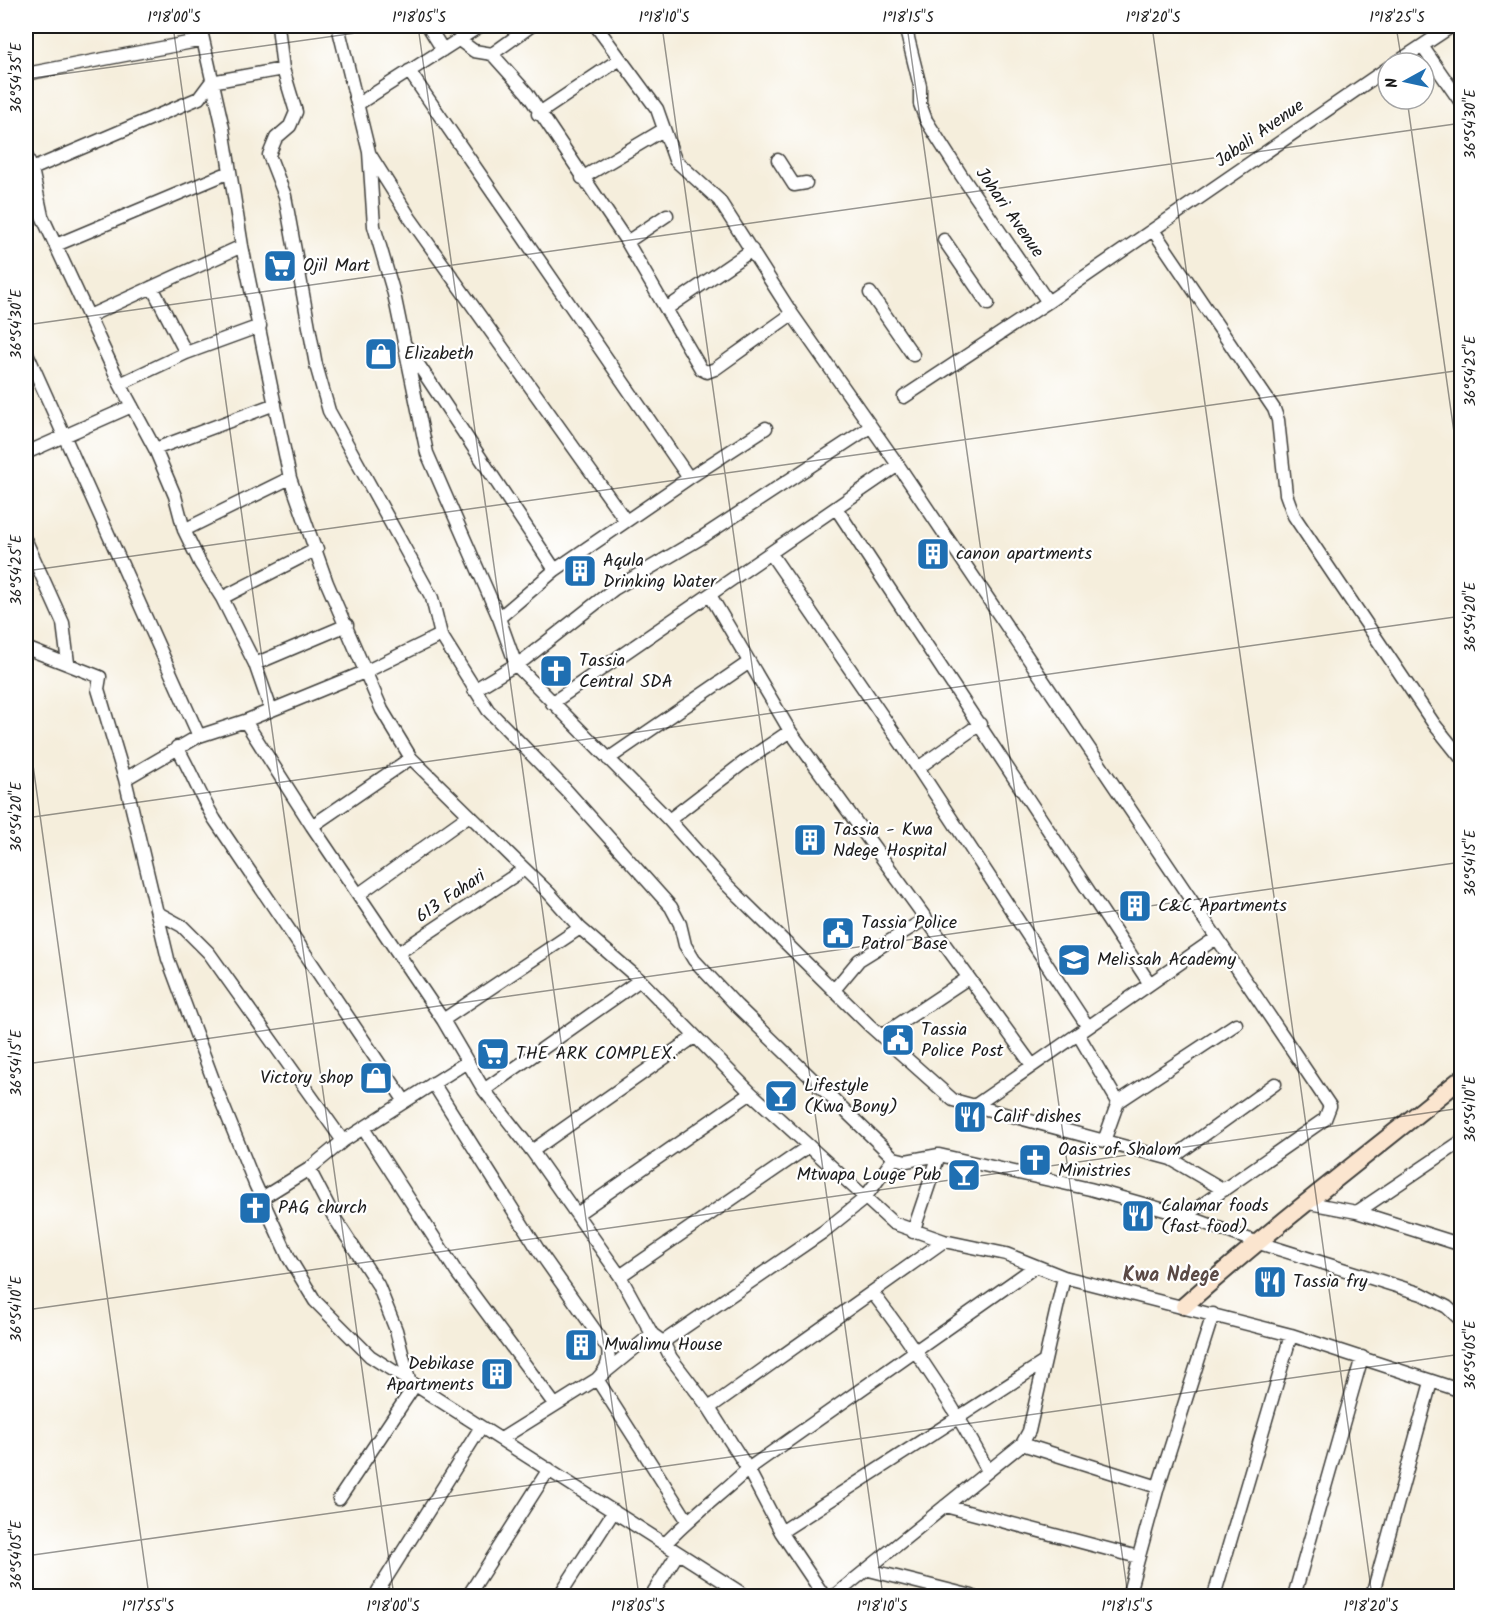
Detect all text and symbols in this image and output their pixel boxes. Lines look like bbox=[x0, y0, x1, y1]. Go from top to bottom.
text: 1°18'00"S bbox=[147, 6, 201, 30]
text: 1°18'05"S bbox=[392, 6, 446, 30]
text: 1°18'10"S bbox=[639, 6, 689, 30]
text: 1°18'15"S bbox=[882, 6, 934, 30]
text: 1°18'20"S bbox=[1126, 6, 1180, 30]
text: 1°18'25"S bbox=[1369, 6, 1425, 30]
text: 36°54'35"E bbox=[5, 41, 29, 113]
north arrow bbox=[1376, 51, 1436, 111]
text: N bbox=[1380, 76, 1406, 90]
text: 36°54'30"E bbox=[1459, 88, 1483, 159]
street label: Jabali Avenue bbox=[1209, 92, 1311, 176]
street label: Johari Avenue bbox=[967, 162, 1051, 264]
supermarket icon: Ojil Mart bbox=[262, 248, 298, 284]
place label: Ojil Mart bbox=[303, 252, 371, 281]
text: 36°54'30"E bbox=[5, 288, 29, 359]
text: 36°54'25"E bbox=[1459, 334, 1483, 407]
shop icon: Elizabeth bbox=[363, 336, 399, 372]
place label: Elizabeth bbox=[404, 340, 474, 369]
text: 36°54'25"E bbox=[5, 533, 29, 606]
building icon: canon apartments bbox=[915, 536, 951, 572]
place label: canon apartments bbox=[956, 540, 1092, 569]
place label: Aqula Drinking Water bbox=[603, 547, 717, 597]
building icon: Aqula Drinking Water bbox=[562, 553, 598, 589]
text: 36°54'20"E bbox=[1459, 581, 1483, 652]
place label: Tassia Central SDA bbox=[579, 647, 673, 697]
church icon: Tassia Central SDA bbox=[538, 653, 574, 689]
text: 36°54'20"E bbox=[5, 781, 29, 852]
place label: Tassia - Kwa Ndege Hospital bbox=[833, 816, 947, 866]
building icon: Tassia - Kwa Ndege Hospital bbox=[792, 822, 828, 858]
text: 36°54'15"E bbox=[1459, 828, 1483, 897]
street label: 613 Fahari bbox=[410, 862, 493, 931]
building icon: C&C Apartments bbox=[1117, 888, 1153, 924]
place label: C&C Apartments bbox=[1158, 892, 1287, 921]
place label: Tassia Police Patrol Base bbox=[861, 909, 957, 959]
public building icon: Tassia Police Patrol Base bbox=[820, 915, 856, 951]
school or university icon: Melissah Academy bbox=[1056, 942, 1092, 978]
place label: Melissah Academy bbox=[1097, 946, 1236, 975]
place label: Tassia Police Post bbox=[921, 1016, 1005, 1066]
public building icon: Tassia Police Post bbox=[880, 1022, 916, 1058]
text: 36°54'15"E bbox=[5, 1028, 29, 1097]
supermarket icon: THE ARK COMPLEX. bbox=[475, 1036, 511, 1072]
place label: THE ARK COMPLEX. bbox=[516, 1040, 676, 1069]
shop icon: Victory shop bbox=[358, 1060, 394, 1096]
place label: Victory shop bbox=[260, 1064, 353, 1093]
place label: Lifestyle (Kwa Bony) bbox=[804, 1072, 898, 1122]
text: 36°54'10"E bbox=[1459, 1075, 1483, 1142]
bar icon: Lifestyle (Kwa Bony) bbox=[763, 1078, 799, 1114]
restaurant icon: Calif dishes bbox=[952, 1099, 988, 1135]
place label: Calif dishes bbox=[993, 1103, 1082, 1132]
place label: Oasis of Shalom Ministries bbox=[1058, 1136, 1181, 1186]
church icon: Oasis of Shalom Ministries bbox=[1017, 1142, 1053, 1178]
bar icon: Mtwapa Louge Pub bbox=[946, 1157, 982, 1193]
place label: Mtwapa Louge Pub bbox=[797, 1161, 942, 1190]
church icon: PAG church bbox=[237, 1190, 273, 1226]
place label: Calamar foods (fast food) bbox=[1161, 1192, 1269, 1242]
place label: PAG church bbox=[278, 1194, 367, 1223]
restaurant icon: Calamar foods (fast food) bbox=[1120, 1198, 1156, 1234]
district label: Kwa Ndege bbox=[1123, 1260, 1220, 1292]
restaurant icon: Tassia fry bbox=[1252, 1264, 1288, 1300]
place label: Tassia fry bbox=[1293, 1268, 1368, 1297]
text: 36°54'10"E bbox=[5, 1275, 29, 1342]
text: 36°54'05"E bbox=[1459, 1319, 1483, 1390]
building icon: Mwalimu House bbox=[563, 1327, 599, 1363]
place label: Mwalimu House bbox=[604, 1331, 722, 1360]
place label: Debikase Apartments bbox=[386, 1350, 474, 1400]
building icon: Debikase Apartments bbox=[479, 1356, 515, 1392]
text: 36°54'05"E bbox=[5, 1519, 29, 1590]
text: 1°17'55"S bbox=[122, 1595, 174, 1619]
text: 1°18'00"S bbox=[366, 1595, 420, 1619]
text: 1°18'05"S bbox=[611, 1595, 665, 1619]
text: 1°18'10"S bbox=[857, 1595, 907, 1619]
text: 1°18'15"S bbox=[1101, 1595, 1153, 1619]
text: 1°18'20"S bbox=[1344, 1595, 1398, 1619]

